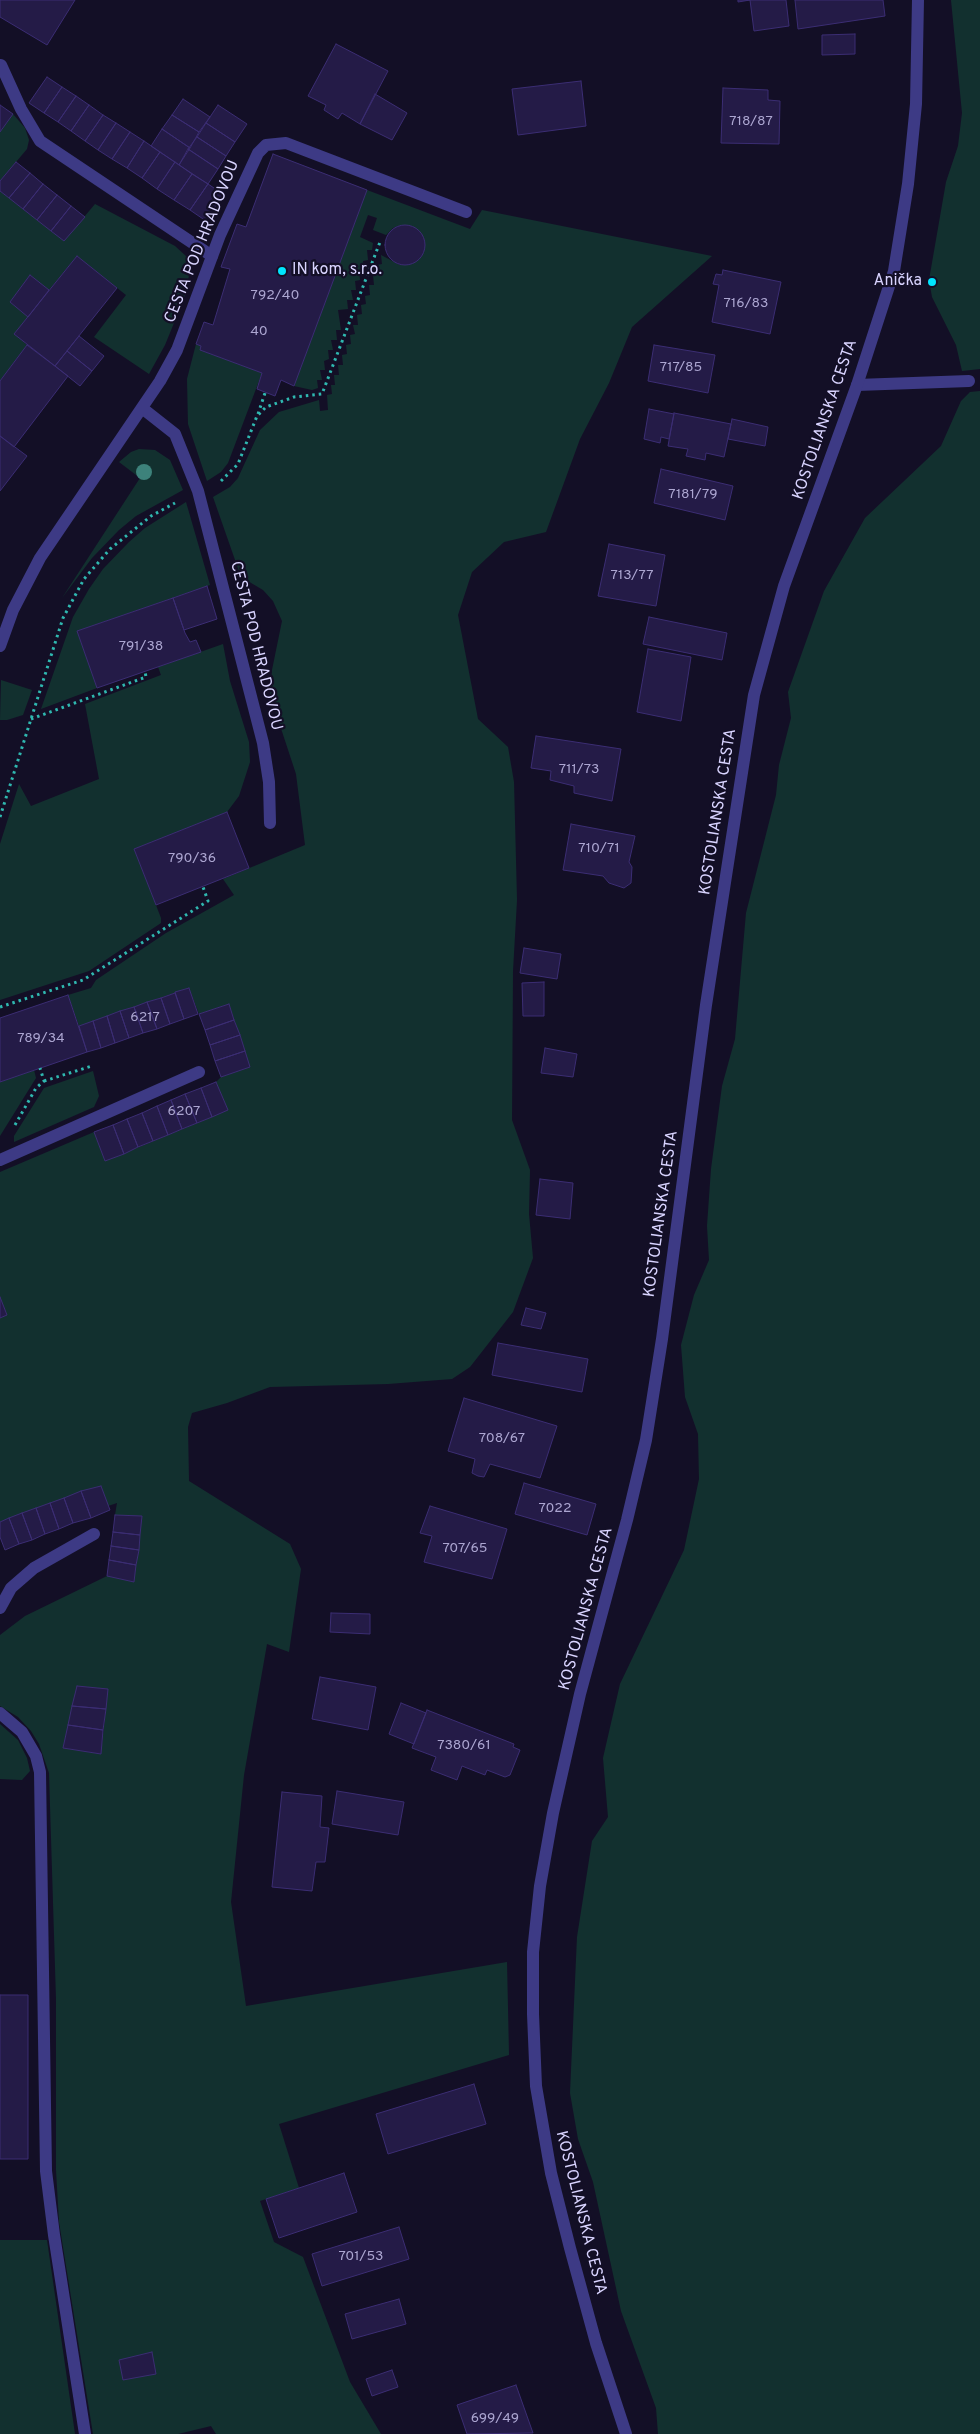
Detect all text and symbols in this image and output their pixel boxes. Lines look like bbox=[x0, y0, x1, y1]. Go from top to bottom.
house number: 718/87 bbox=[729, 114, 773, 130]
street label: CESTA POD HRADOVOU bbox=[162, 158, 244, 326]
place label: IN kom, s.r.o. bbox=[292, 261, 382, 281]
marker: IN kom, s.r.o. bbox=[276, 265, 288, 277]
place label: Anička bbox=[874, 272, 922, 292]
marker: Anička bbox=[926, 276, 938, 288]
house number: 792/40 bbox=[251, 288, 299, 304]
house number: 716/83 bbox=[724, 296, 768, 312]
house number: 40 bbox=[250, 324, 268, 340]
street label: KOSTOLIANSKA CESTA bbox=[790, 337, 862, 503]
house number: 717/85 bbox=[660, 360, 702, 376]
house number: 7181/79 bbox=[668, 487, 718, 503]
street label: CESTA POD HRADOVOU bbox=[225, 559, 285, 733]
house number: 713/77 bbox=[610, 568, 654, 584]
house number: 791/38 bbox=[119, 639, 163, 655]
street label: KOSTOLIANSKA CESTA bbox=[696, 728, 742, 896]
house number: 711/73 bbox=[559, 762, 599, 778]
house number: 710/71 bbox=[578, 841, 620, 857]
house number: 790/36 bbox=[168, 851, 216, 867]
house number: 6217 bbox=[130, 1010, 160, 1026]
house number: 789/34 bbox=[17, 1031, 65, 1047]
house number: 6207 bbox=[168, 1104, 200, 1120]
street label: KOSTOLIANSKA CESTA bbox=[641, 1129, 683, 1299]
house number: 708/67 bbox=[479, 1431, 525, 1447]
house number: 7022 bbox=[538, 1501, 572, 1517]
street label: KOSTOLIANSKA CESTA bbox=[556, 1525, 618, 1693]
house number: 707/65 bbox=[442, 1541, 488, 1557]
house number: 7380/61 bbox=[437, 1738, 491, 1754]
street label: KOSTOLIANSKA CESTA bbox=[550, 2129, 610, 2297]
house number: 701/53 bbox=[338, 2249, 384, 2265]
house number: 699/49 bbox=[471, 2411, 519, 2427]

